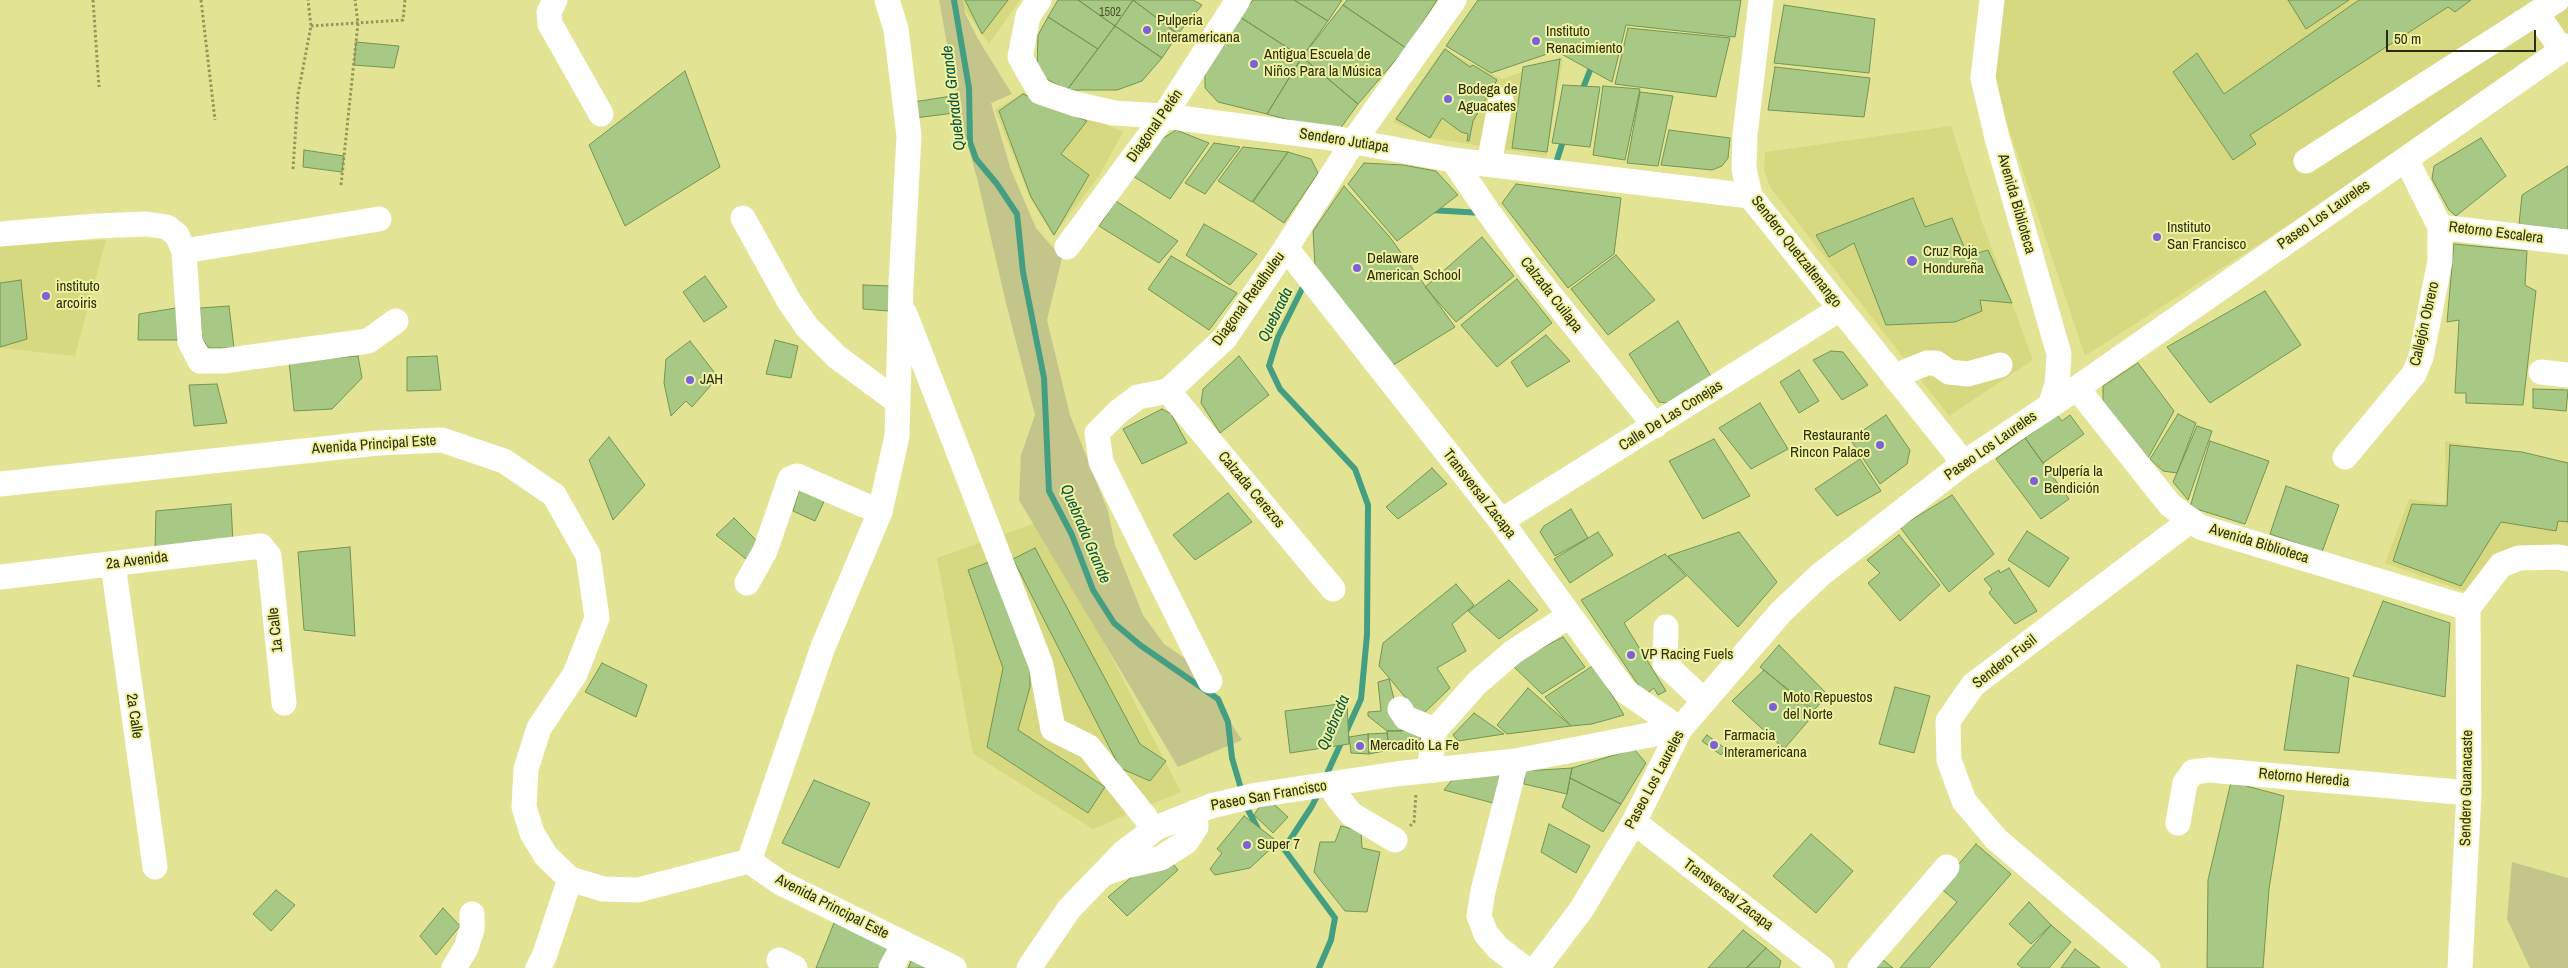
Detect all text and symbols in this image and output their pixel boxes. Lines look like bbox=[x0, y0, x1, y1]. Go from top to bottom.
house number: 1502 bbox=[1099, 6, 1121, 20]
place label: Pulperia Interamericana bbox=[1157, 12, 1240, 47]
scale bar bbox=[2388, 20, 2538, 52]
place label: Instituto Renacimiento bbox=[1546, 23, 1623, 58]
marker: Pulperia Interamericana bbox=[1141, 24, 1153, 36]
text: 50 m bbox=[2394, 28, 2421, 49]
marker: Instituto Renacimiento bbox=[1530, 35, 1542, 47]
water label: Quebrada Grande bbox=[938, 44, 970, 152]
place label: Antigua Escuela de Niños Para la Música bbox=[1264, 46, 1382, 81]
marker: Antigua Escuela de Niños Para la Música bbox=[1248, 58, 1260, 70]
place label: Bodega de Aguacates bbox=[1458, 81, 1518, 116]
street label: Diagonal Petén bbox=[1123, 86, 1187, 166]
marker: Bodega de Aguacates bbox=[1442, 93, 1454, 105]
street label: Sendero Jutiapa bbox=[1298, 125, 1390, 157]
street label: Avenida Biblioteca bbox=[1993, 152, 2039, 256]
street label: Paseo Los Laureles bbox=[2274, 176, 2374, 254]
street label: Sendero Quetzaltenango bbox=[1747, 193, 1845, 311]
street label: Retorno Escalera bbox=[2448, 218, 2544, 248]
place label: Instituto San Francisco bbox=[2167, 219, 2246, 254]
marker: Instituto San Francisco bbox=[2151, 231, 2163, 243]
place label: Cruz Roja Hondureña bbox=[1923, 243, 1984, 278]
street label: Diagonal Retalhuleu bbox=[1209, 249, 1289, 349]
place label: Delaware American School bbox=[1367, 250, 1461, 285]
street label: Calzada Cuilapa bbox=[1516, 254, 1586, 336]
marker: Cruz Roja Hondureña bbox=[1905, 254, 1919, 268]
marker: Delaware American School bbox=[1351, 262, 1363, 274]
place label: instituto arcoiris bbox=[56, 278, 100, 313]
street label: Callejón Obrero bbox=[2407, 280, 2443, 368]
water label: Quebrada bbox=[1255, 285, 1297, 345]
marker: instituto arcoiris bbox=[40, 290, 52, 302]
place label: JAH bbox=[700, 371, 723, 389]
marker: JAH bbox=[684, 374, 696, 386]
street label: Calle De Las Conejas bbox=[1616, 377, 1726, 455]
street label: Paseo Los Laureles bbox=[1941, 407, 2041, 485]
place label: Restaurante Rincon Palace bbox=[1790, 427, 1870, 462]
street label: Avenida Principal Este bbox=[311, 432, 437, 458]
marker: Restaurante Rincon Palace bbox=[1874, 439, 1886, 451]
street label: Transversal Zacapa bbox=[1439, 446, 1519, 542]
street label: Calzada Cerezos bbox=[1214, 448, 1288, 532]
place label: Pulpería la Bendición bbox=[2044, 463, 2103, 498]
marker: Pulpería la Bendición bbox=[2028, 475, 2040, 487]
water label: Quebrada Grande bbox=[1056, 482, 1114, 586]
street label: Avenida Biblioteca bbox=[2207, 520, 2311, 568]
street label: 2a Avenida bbox=[105, 548, 169, 574]
street label: 1a Calle bbox=[265, 607, 287, 653]
street label: Sendero Fusil bbox=[1969, 631, 2041, 693]
place label: VP Racing Fuels bbox=[1641, 646, 1733, 664]
marker: VP Racing Fuels bbox=[1625, 649, 1637, 661]
place label: Moto Repuestos del Norte bbox=[1783, 689, 1873, 724]
street label: 2a Calle bbox=[122, 692, 146, 740]
water label: Quebrada bbox=[1314, 692, 1354, 754]
marker: Moto Repuestos del Norte bbox=[1767, 701, 1779, 713]
place label: Farmacia Interamericana bbox=[1724, 727, 1807, 762]
street label: Paseo Los Laureles bbox=[1622, 728, 1688, 832]
street label: Sendero Guanacaste bbox=[2457, 730, 2477, 846]
place label: Mercadito La Fe bbox=[1370, 737, 1459, 755]
marker: Farmacia Interamericana bbox=[1708, 739, 1720, 751]
marker: Mercadito La Fe bbox=[1354, 740, 1366, 752]
street label: Retorno Heredia bbox=[2258, 765, 2350, 791]
street label: Paseo San Francisco bbox=[1210, 777, 1328, 815]
place label: Super 7 bbox=[1257, 836, 1300, 854]
marker: Super 7 bbox=[1241, 839, 1253, 851]
street label: Transversal Zacapa bbox=[1679, 855, 1777, 935]
street label: Avenida Principal Este bbox=[772, 871, 892, 943]

